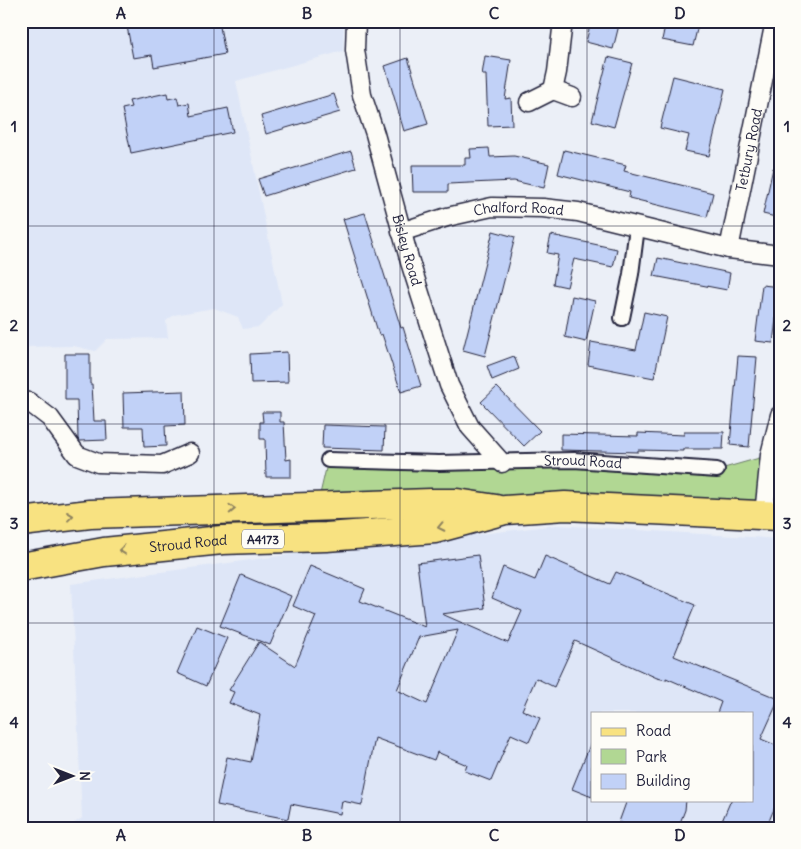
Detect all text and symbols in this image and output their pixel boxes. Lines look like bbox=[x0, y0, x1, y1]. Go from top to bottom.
text: A bbox=[116, 3, 126, 23]
text: B bbox=[302, 3, 313, 23]
text: C bbox=[489, 3, 500, 23]
text: D bbox=[674, 3, 686, 23]
street label: Tetbury Road bbox=[732, 107, 766, 193]
text: 1 bbox=[11, 116, 17, 136]
text: 1 bbox=[784, 116, 790, 136]
street label: Chalford Road bbox=[472, 198, 565, 220]
street label: Bisley Road bbox=[388, 212, 426, 288]
text: 2 bbox=[10, 315, 19, 335]
text: 2 bbox=[783, 315, 792, 335]
street label: Stroud Road bbox=[544, 451, 623, 472]
one-way arrow bbox=[228, 504, 236, 514]
one-way arrow bbox=[66, 511, 74, 522]
text: 3 bbox=[9, 513, 19, 533]
text: 3 bbox=[782, 513, 792, 533]
one-way arrow bbox=[436, 521, 445, 532]
road number: A4173 bbox=[242, 530, 284, 548]
street label: Stroud Road bbox=[148, 531, 227, 556]
one-way arrow bbox=[117, 544, 125, 555]
text: 4 bbox=[9, 712, 19, 732]
legend bbox=[591, 712, 754, 802]
text: 4 bbox=[782, 712, 792, 732]
text: Road bbox=[636, 721, 671, 740]
text: Park bbox=[636, 747, 667, 766]
north arrow bbox=[48, 752, 98, 802]
text: N bbox=[76, 771, 94, 781]
text: Building bbox=[636, 771, 691, 790]
text: A bbox=[116, 825, 126, 845]
text: B bbox=[302, 825, 313, 845]
text: C bbox=[489, 825, 500, 845]
text: D bbox=[674, 825, 686, 845]

